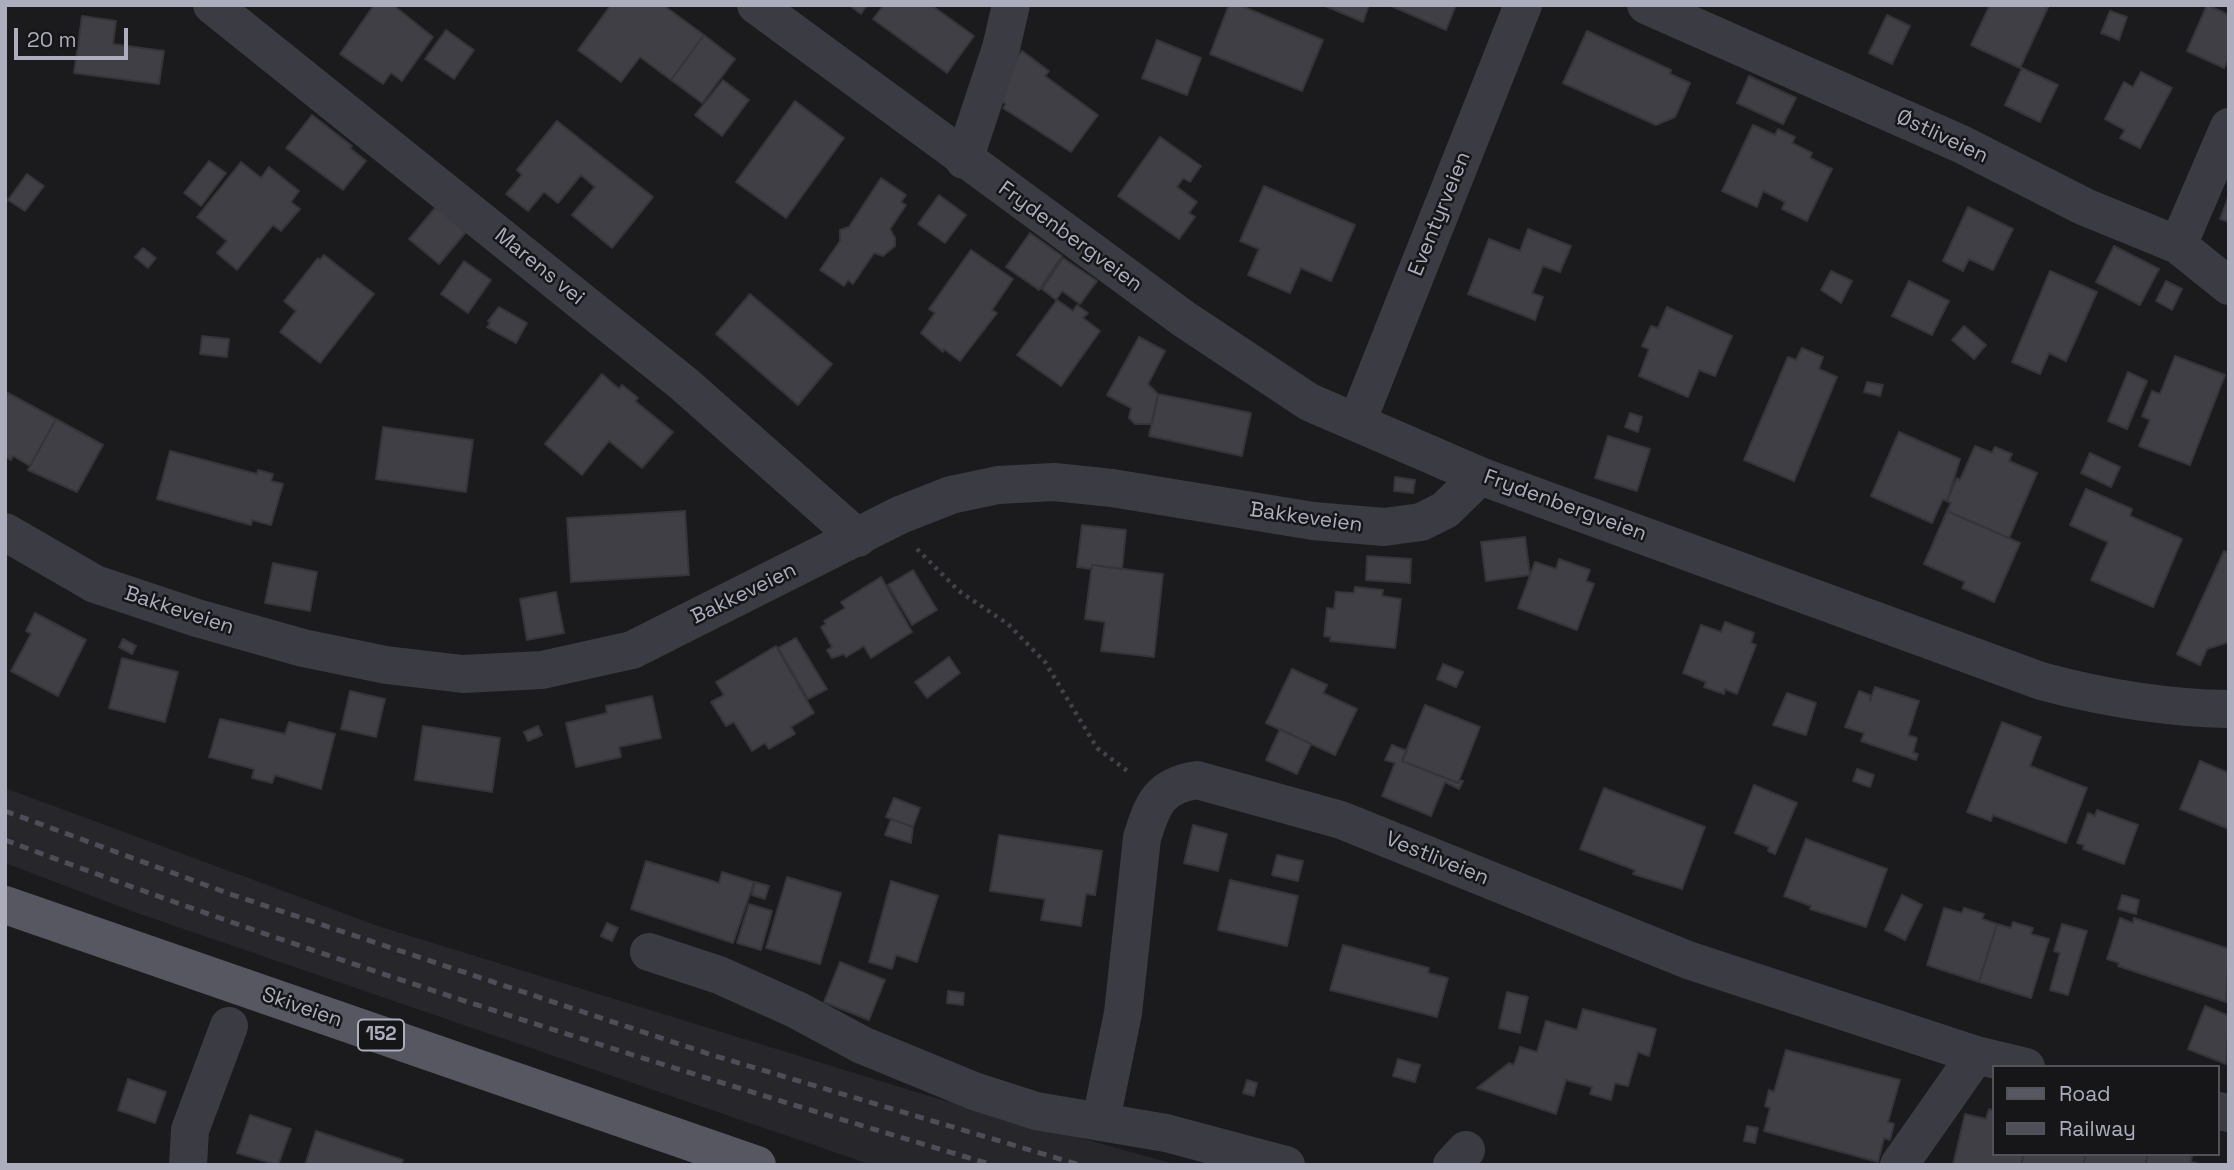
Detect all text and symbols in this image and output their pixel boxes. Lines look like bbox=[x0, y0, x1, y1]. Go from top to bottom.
scale bar bbox=[18, 14, 131, 58]
text: 20 m bbox=[27, 26, 77, 53]
street label: Østliveien bbox=[1892, 105, 1992, 169]
street label: Eventyrveien bbox=[1404, 148, 1476, 280]
street label: Frydenbergveien bbox=[993, 176, 1147, 298]
street label: Marens vei bbox=[489, 223, 589, 311]
street label: Frydenbergveien bbox=[1480, 465, 1650, 547]
street label: Bakkeveien bbox=[1248, 498, 1364, 538]
street label: Bakkeveien bbox=[687, 558, 801, 630]
street label: Bakkeveien bbox=[121, 581, 237, 641]
street label: Vestliveien bbox=[1382, 827, 1492, 891]
street label: Skiveien bbox=[259, 983, 345, 1033]
road number: 152 bbox=[358, 1020, 404, 1050]
legend bbox=[1993, 1065, 2220, 1156]
text: Road bbox=[2059, 1080, 2111, 1107]
text: Railway bbox=[2059, 1115, 2136, 1142]

